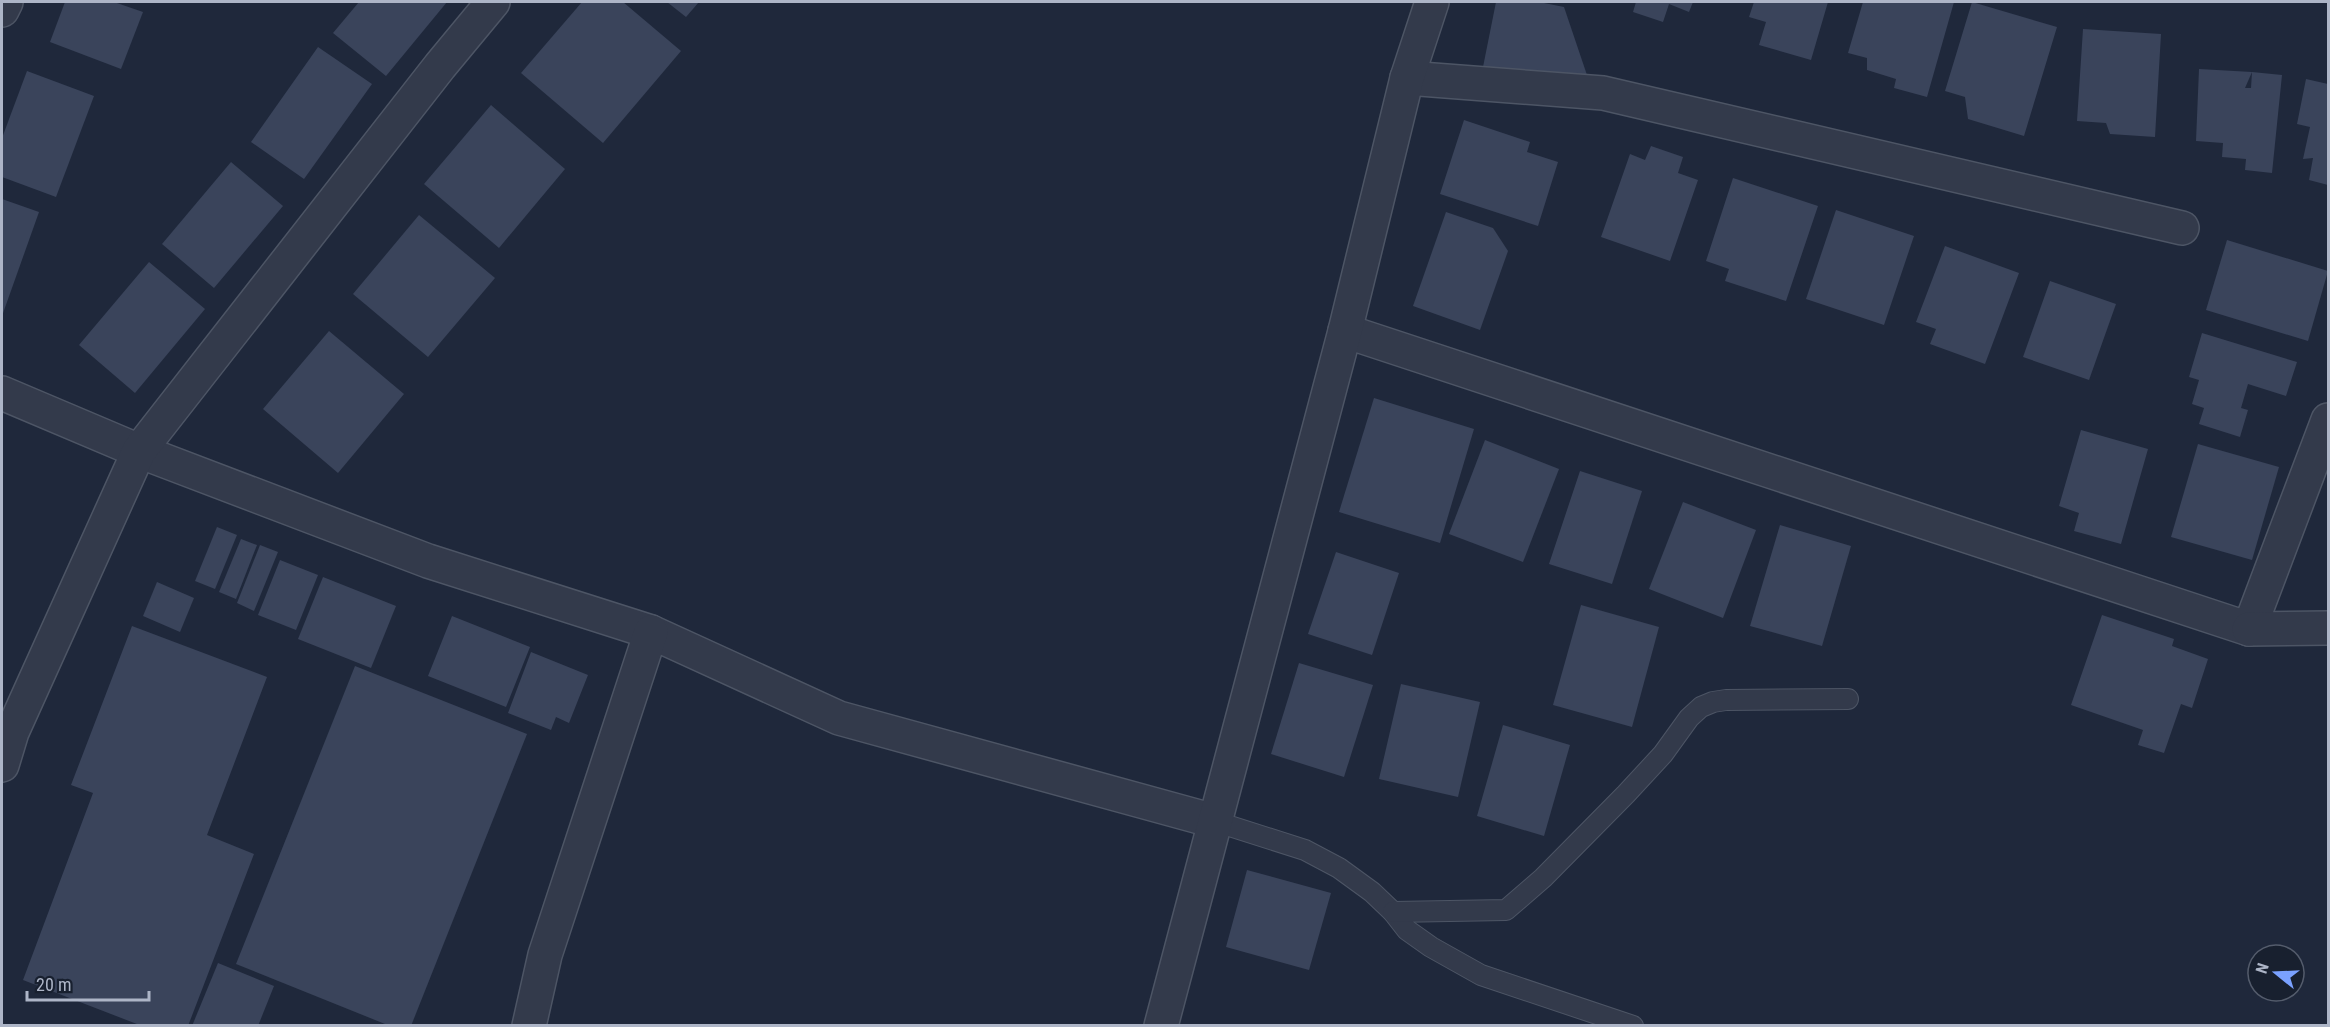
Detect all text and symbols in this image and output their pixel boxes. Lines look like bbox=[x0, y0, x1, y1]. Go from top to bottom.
north arrow bbox=[2246, 943, 2306, 1003]
text: N bbox=[2252, 961, 2273, 976]
scale bar bbox=[27, 964, 148, 1002]
text: 20 m bbox=[36, 974, 71, 995]

